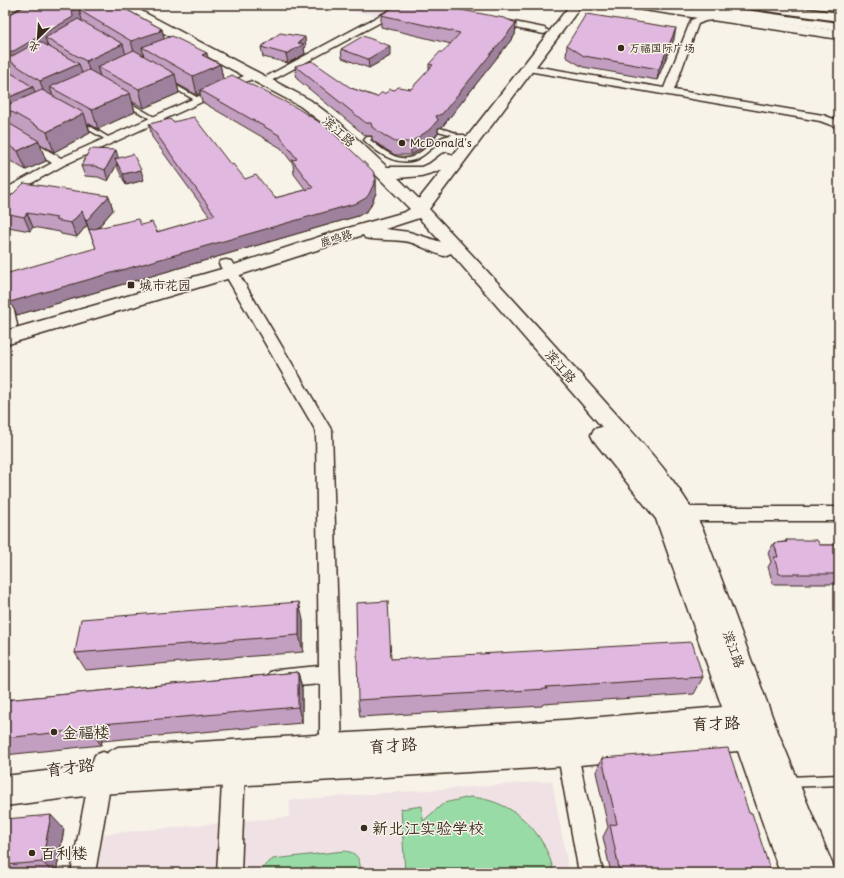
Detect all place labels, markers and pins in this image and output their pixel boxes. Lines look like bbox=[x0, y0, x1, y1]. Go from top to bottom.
place label: 万福国际广场 bbox=[629, 39, 695, 56]
marker: 万福国际广场 bbox=[616, 43, 626, 53]
place label: McDonald's bbox=[410, 134, 472, 151]
marker: McDonald's bbox=[397, 138, 407, 148]
place label: 城市花园 bbox=[139, 275, 191, 294]
marker: 城市花园 bbox=[126, 280, 136, 290]
place label: 金福楼 bbox=[62, 719, 110, 743]
marker: 金福楼 bbox=[49, 727, 59, 737]
place label: 新北江实验学校 bbox=[372, 815, 484, 839]
marker: 新北江实验学校 bbox=[359, 823, 369, 833]
place label: 百利楼 bbox=[40, 840, 88, 864]
marker: 百利楼 bbox=[27, 848, 37, 858]

